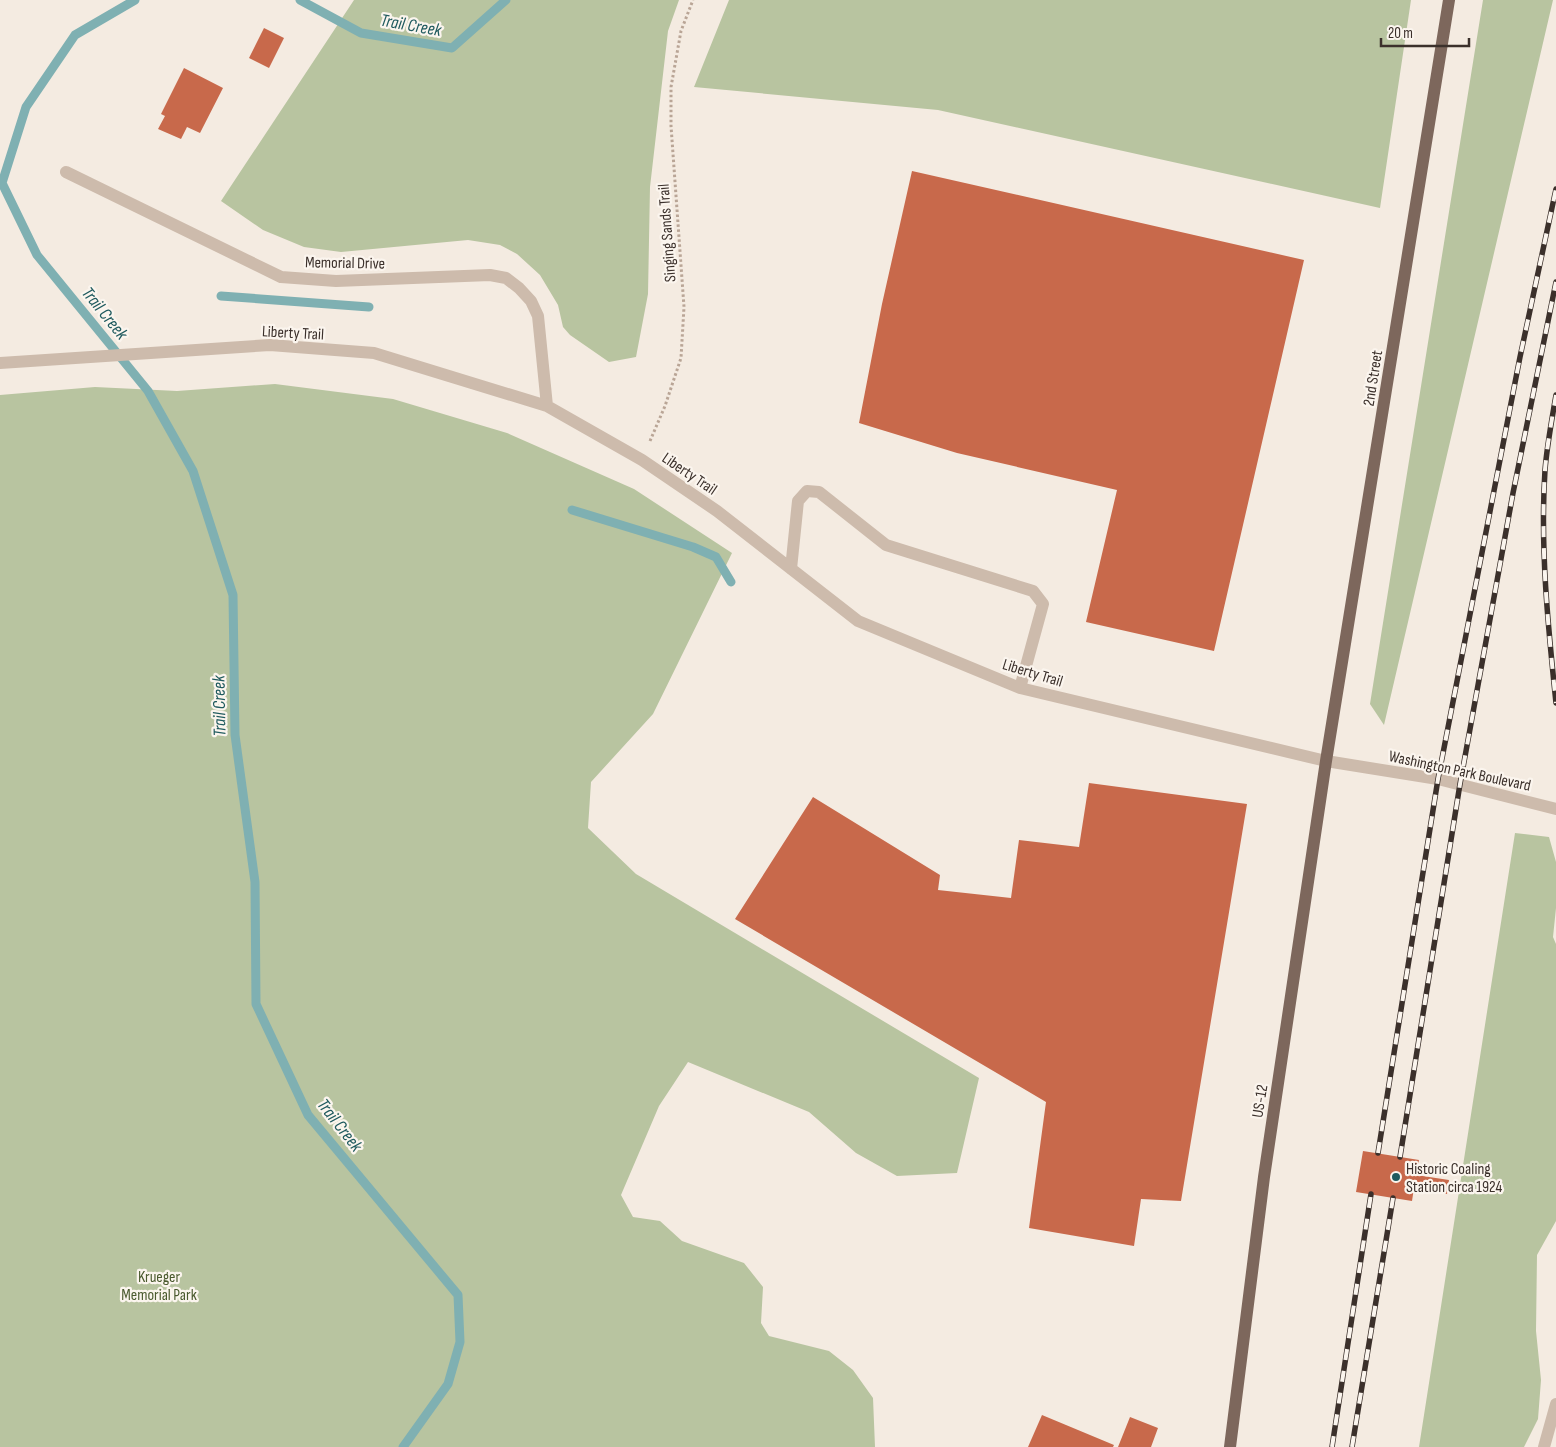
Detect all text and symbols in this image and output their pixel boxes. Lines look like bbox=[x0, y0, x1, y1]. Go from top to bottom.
water label: Trail Creek bbox=[379, 10, 444, 41]
scale bar bbox=[1381, 15, 1468, 47]
text: 20 m bbox=[1388, 24, 1413, 43]
street label: Singing Sands Trail bbox=[655, 183, 680, 283]
street label: Memorial Drive bbox=[305, 253, 385, 274]
water label: Trail Creek bbox=[77, 283, 133, 345]
street label: Liberty Trail bbox=[261, 322, 324, 345]
street label: 2nd Street bbox=[1360, 349, 1387, 408]
street label: Liberty Trail bbox=[658, 449, 720, 500]
street label: Liberty Trail bbox=[1000, 655, 1065, 692]
water label: Trail Creek bbox=[208, 674, 231, 737]
street label: Washington Park Boulevard bbox=[1387, 747, 1532, 796]
street label: US-12 bbox=[1249, 1083, 1272, 1119]
water label: Trail Creek bbox=[312, 1095, 368, 1157]
place label: Historic Coaling Station circa 1924 bbox=[1406, 1160, 1503, 1197]
marker: Historic Coaling Station circa 1924 bbox=[1390, 1171, 1402, 1183]
park label: Krueger Memorial Park bbox=[121, 1268, 197, 1305]

